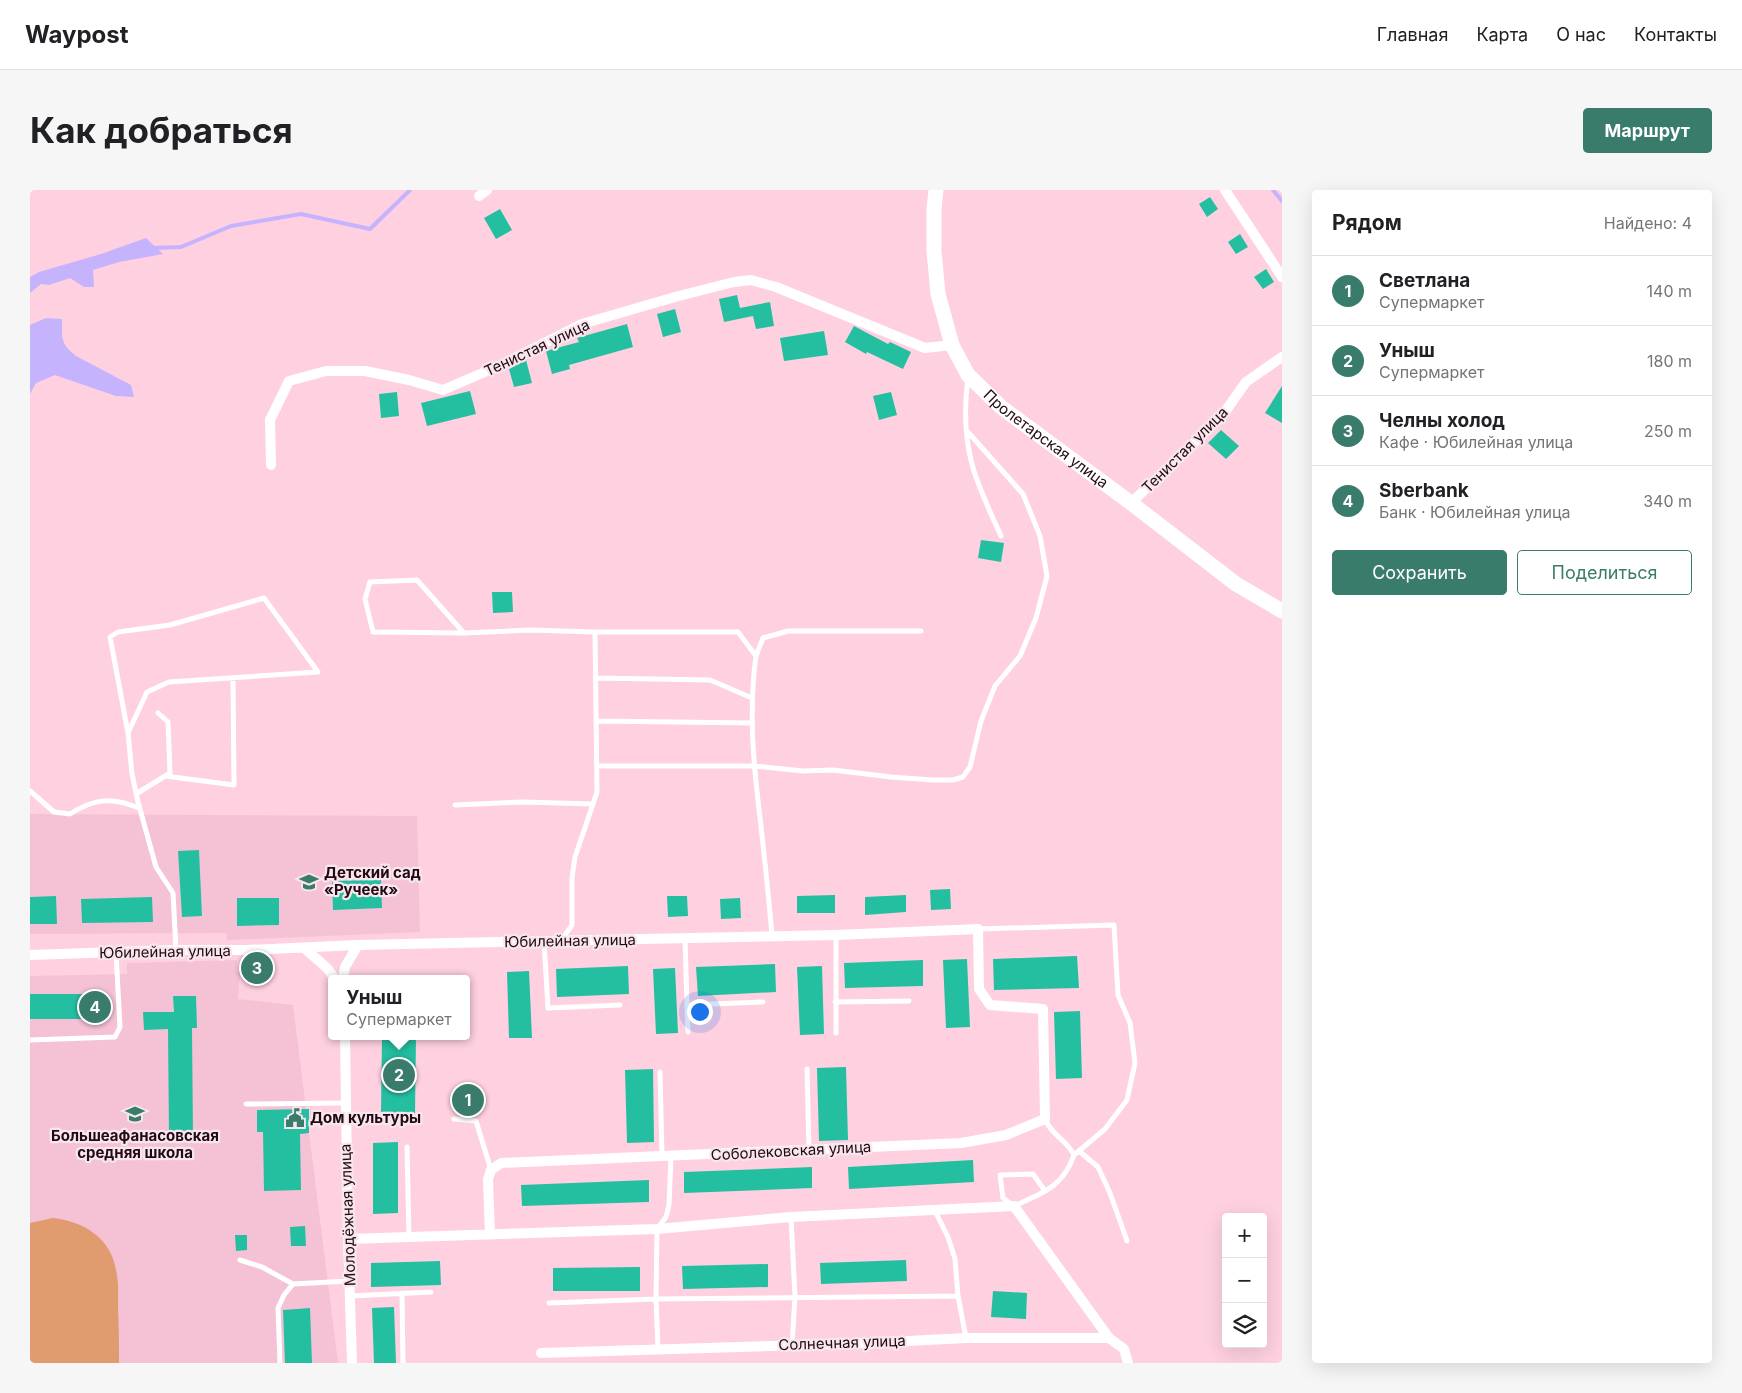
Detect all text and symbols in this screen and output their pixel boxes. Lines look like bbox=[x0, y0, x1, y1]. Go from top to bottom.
text: Waypost bbox=[25, 20, 129, 49]
text: Главная bbox=[1377, 24, 1448, 45]
text: Карта bbox=[1476, 24, 1528, 45]
text: О нас bbox=[1556, 24, 1606, 45]
text: Контакты bbox=[1634, 24, 1717, 45]
button: Маршрут bbox=[1583, 108, 1712, 153]
text: Как добраться bbox=[30, 109, 293, 151]
text: Рядом bbox=[1332, 210, 1402, 235]
text: Найдено: 4 bbox=[1604, 213, 1692, 233]
text: Светлана bbox=[1379, 269, 1470, 292]
text: 1 bbox=[1345, 281, 1351, 301]
text: 140 m bbox=[1647, 281, 1692, 301]
text: Супермаркет bbox=[1379, 292, 1484, 312]
street label: Тенистая улица bbox=[481, 315, 593, 380]
text: Уныш bbox=[1379, 339, 1435, 362]
text: 2 bbox=[1343, 351, 1353, 371]
text: 180 m bbox=[1647, 351, 1692, 371]
text: Супермаркет bbox=[1379, 362, 1484, 382]
street label: Пролетарская улица bbox=[980, 385, 1112, 492]
street label: Тенистая улица bbox=[1138, 403, 1232, 497]
text: Челны холод bbox=[1379, 409, 1505, 432]
text: 3 bbox=[1343, 421, 1353, 441]
text: 250 m bbox=[1644, 421, 1692, 441]
text: Кафе · Юбилейная улица bbox=[1379, 432, 1573, 452]
text: Sberbank bbox=[1379, 479, 1469, 502]
text: 4 bbox=[1343, 491, 1353, 511]
text: 340 m bbox=[1643, 491, 1692, 511]
text: Банк · Юбилейная улица bbox=[1379, 502, 1571, 522]
button: Сохранить bbox=[1332, 550, 1507, 595]
button: Поделиться bbox=[1517, 550, 1692, 595]
place label: Детский сад «Ручеек» bbox=[324, 863, 421, 899]
school or university icon: Детский сад «Ручеек» bbox=[298, 871, 320, 893]
street label: Юбилейная улица bbox=[504, 930, 636, 951]
street label: Юбилейная улица bbox=[99, 941, 231, 962]
pin: 3 bbox=[241, 949, 273, 987]
popup bbox=[328, 975, 470, 1040]
text: Уныш bbox=[346, 986, 402, 1009]
pin: 4 bbox=[79, 988, 111, 1026]
your location bbox=[687, 999, 713, 1025]
text: Супермаркет bbox=[346, 1009, 452, 1029]
pin: 2 bbox=[383, 1056, 415, 1094]
pin: 1 bbox=[452, 1081, 484, 1119]
school or university icon: Большеафанасовская средняя школа bbox=[124, 1103, 146, 1125]
public building icon: Дом культуры bbox=[284, 1107, 306, 1129]
place label: Дом культуры bbox=[310, 1108, 421, 1127]
place label: Большеафанасовская средняя школа bbox=[51, 1126, 219, 1162]
street label: Соболековская улица bbox=[710, 1137, 872, 1164]
street label: Молодёжная улица bbox=[336, 1143, 359, 1287]
map controls bbox=[1222, 1213, 1267, 1348]
button: + bbox=[1222, 1213, 1267, 1258]
button: − bbox=[1222, 1258, 1267, 1303]
button: layers bbox=[1222, 1303, 1267, 1348]
street label: Солнечная улица bbox=[778, 1331, 906, 1354]

